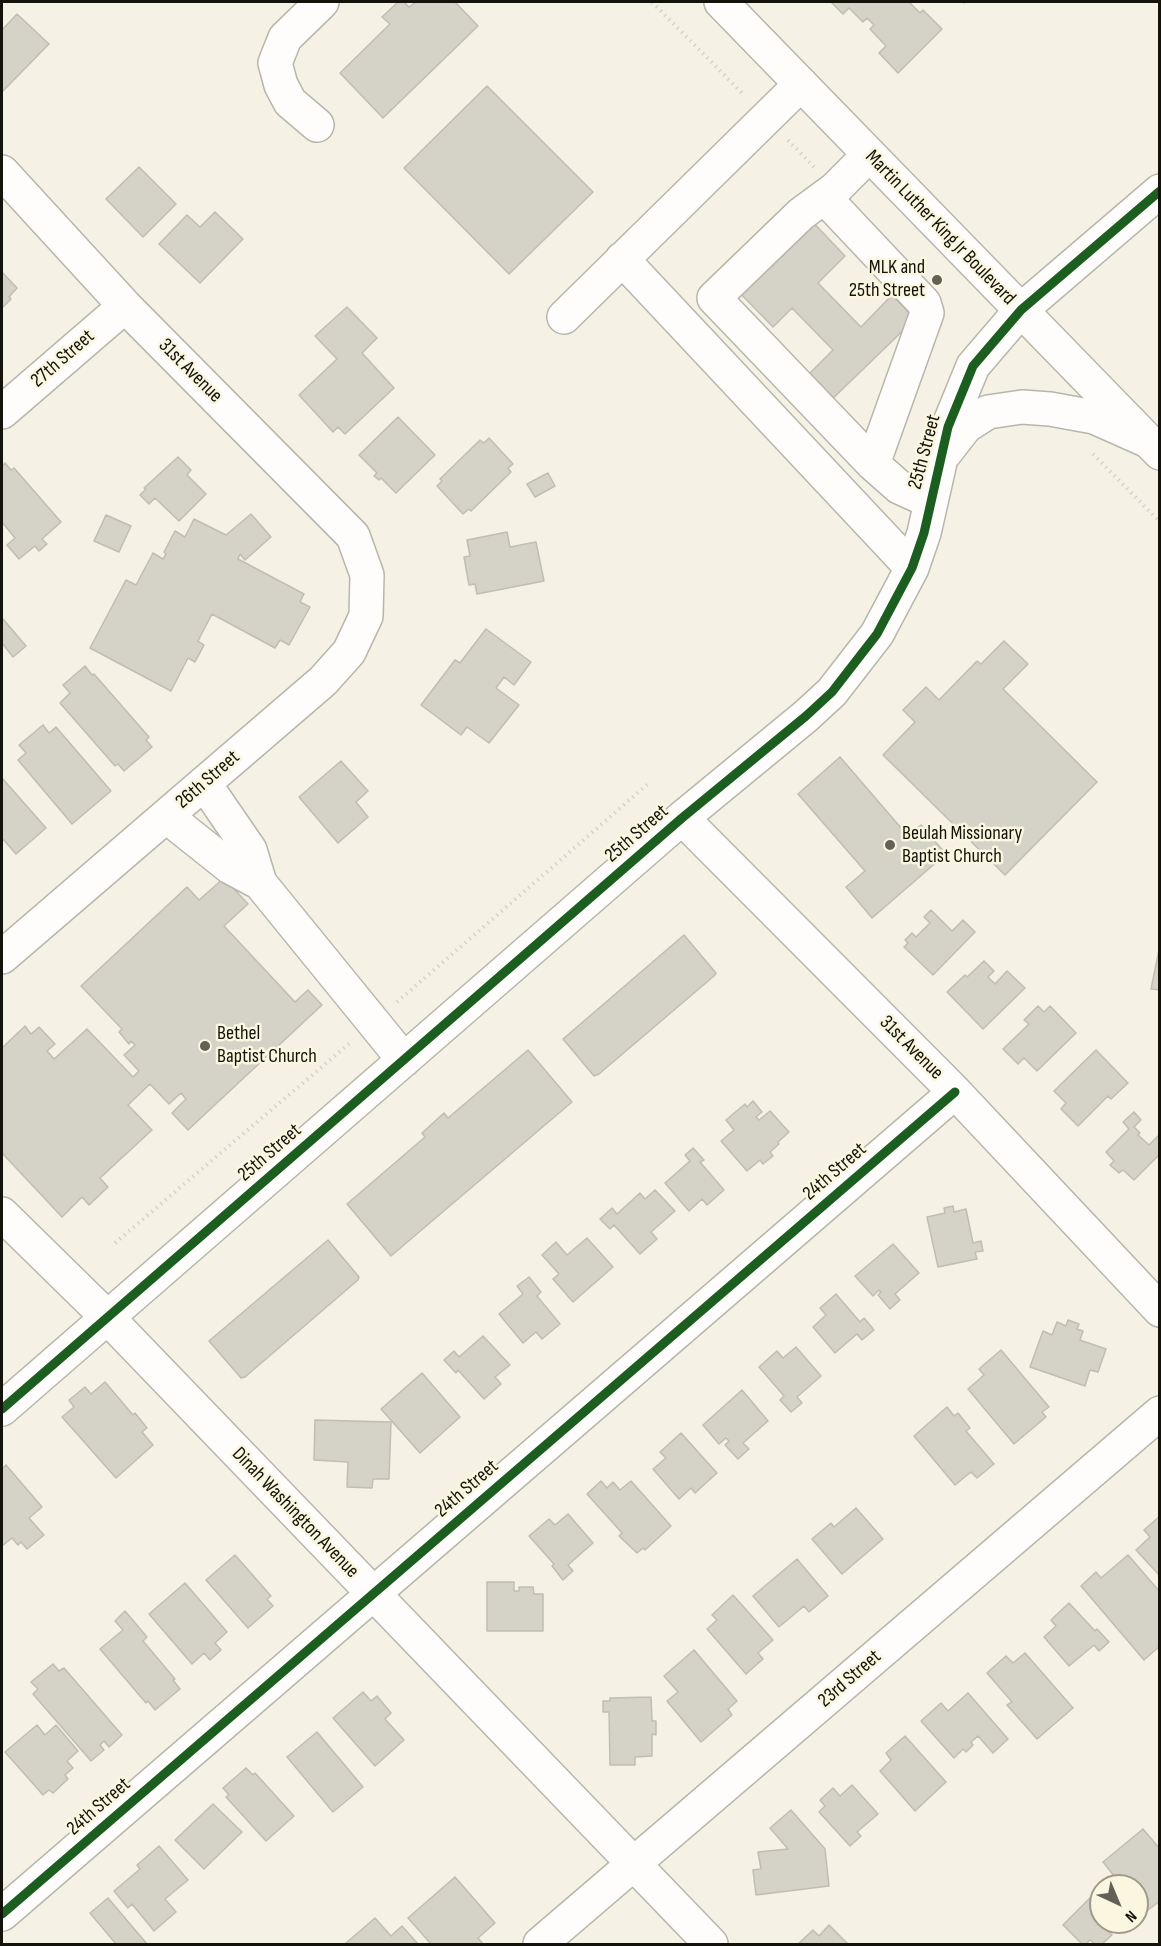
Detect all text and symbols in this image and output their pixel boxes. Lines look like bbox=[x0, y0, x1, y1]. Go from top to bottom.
street label: Martin Luther King Jr Boulevard bbox=[860, 146, 1020, 310]
place label: MLK and 25th Street bbox=[849, 256, 925, 303]
marker: MLK and 25th Street bbox=[930, 273, 944, 287]
street label: 27th Street bbox=[26, 325, 100, 393]
street label: 31st Avenue bbox=[153, 334, 227, 408]
street label: 25th Street bbox=[904, 412, 946, 492]
street label: 26th Street bbox=[171, 746, 245, 814]
street label: 25th Street bbox=[600, 800, 674, 868]
place label: Beulah Missionary Baptist Church bbox=[902, 822, 1022, 869]
marker: Beulah Missionary Baptist Church bbox=[883, 838, 897, 852]
street label: 31st Avenue bbox=[874, 1011, 948, 1085]
place label: Bethel Baptist Church bbox=[217, 1022, 317, 1069]
marker: Bethel Baptist Church bbox=[198, 1039, 212, 1053]
street label: 25th Street bbox=[233, 1119, 307, 1187]
street label: 24th Street bbox=[798, 1138, 872, 1206]
street label: Dinah Washington Avenue bbox=[226, 1443, 364, 1583]
street label: 24th Street bbox=[430, 1455, 504, 1523]
street label: 23rd Street bbox=[814, 1645, 886, 1713]
street label: 24th Street bbox=[62, 1773, 136, 1841]
north arrow bbox=[1089, 1874, 1149, 1934]
text: N bbox=[1121, 1906, 1140, 1926]

